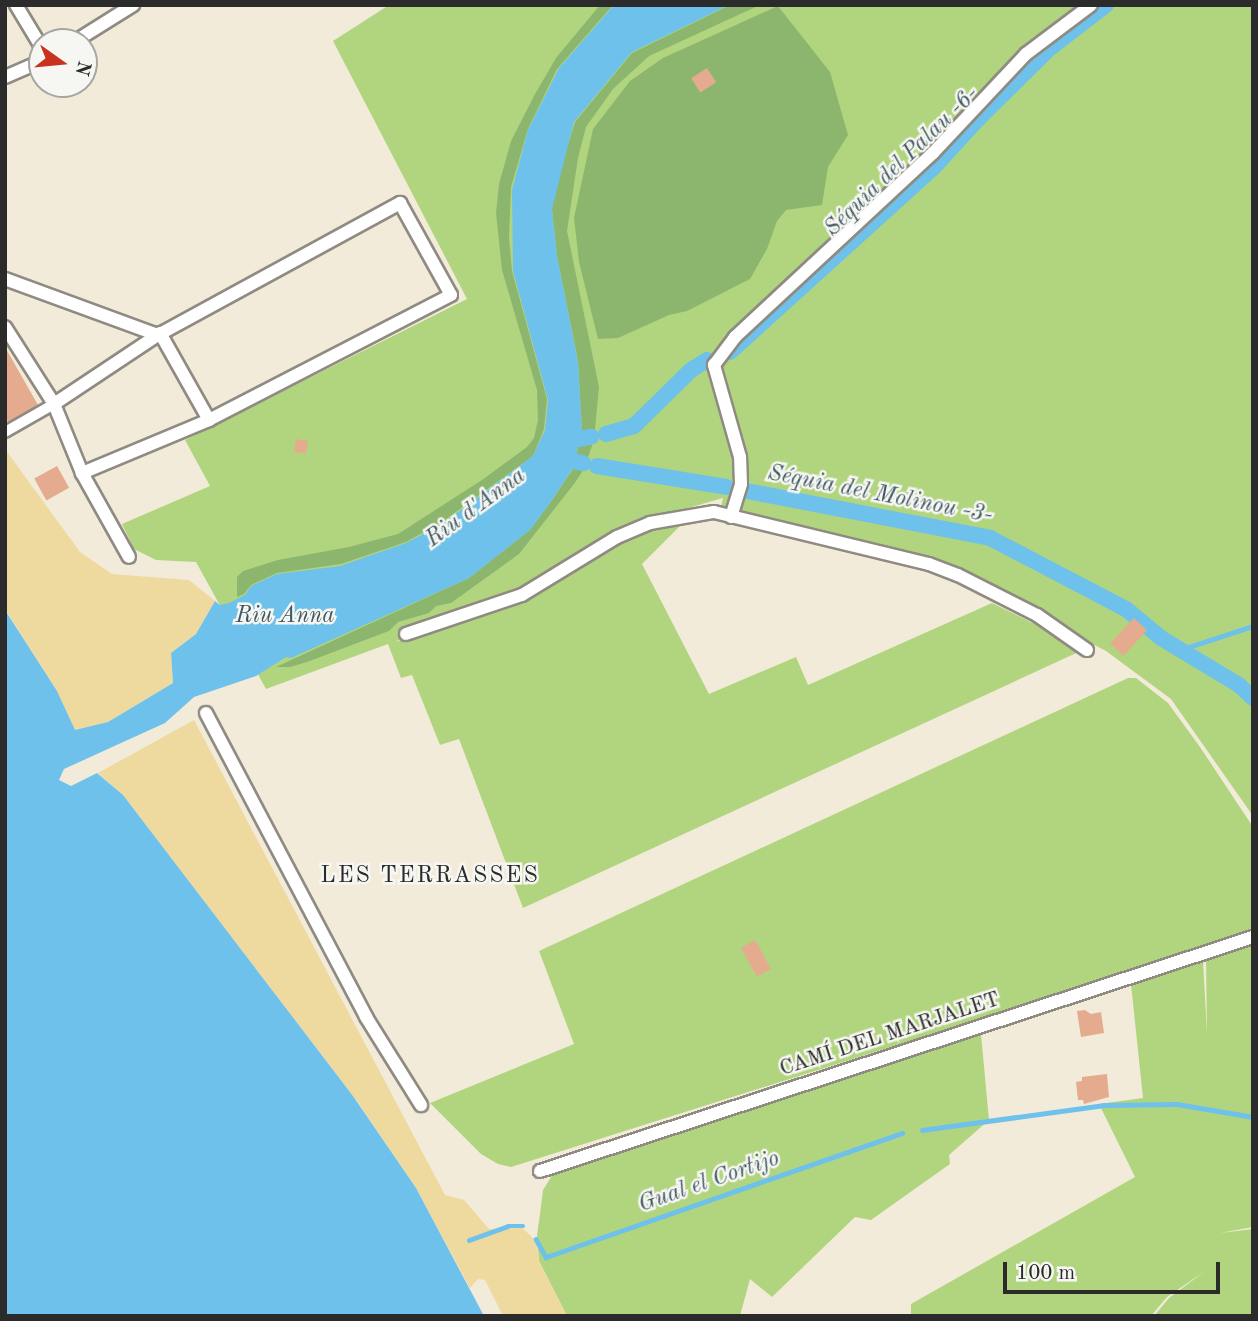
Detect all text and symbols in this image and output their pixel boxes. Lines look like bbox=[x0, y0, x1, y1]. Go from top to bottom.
north arrow bbox=[28, 28, 98, 98]
text: N bbox=[71, 59, 93, 78]
water label: Séquia del Palau -6- bbox=[819, 81, 985, 243]
water label: Séquia del Molinou -3- bbox=[765, 460, 995, 530]
water label: Riu d'Anna bbox=[421, 462, 531, 554]
water label: Riu Anna bbox=[235, 602, 335, 630]
district label: LES TERRASSES bbox=[322, 862, 538, 890]
street label: CAMÍ DEL MARJALET bbox=[777, 988, 1003, 1082]
water label: Gual el Cortijo bbox=[635, 1145, 783, 1219]
scale bar bbox=[1006, 1248, 1223, 1292]
text: 100 m bbox=[1016, 1263, 1075, 1284]

